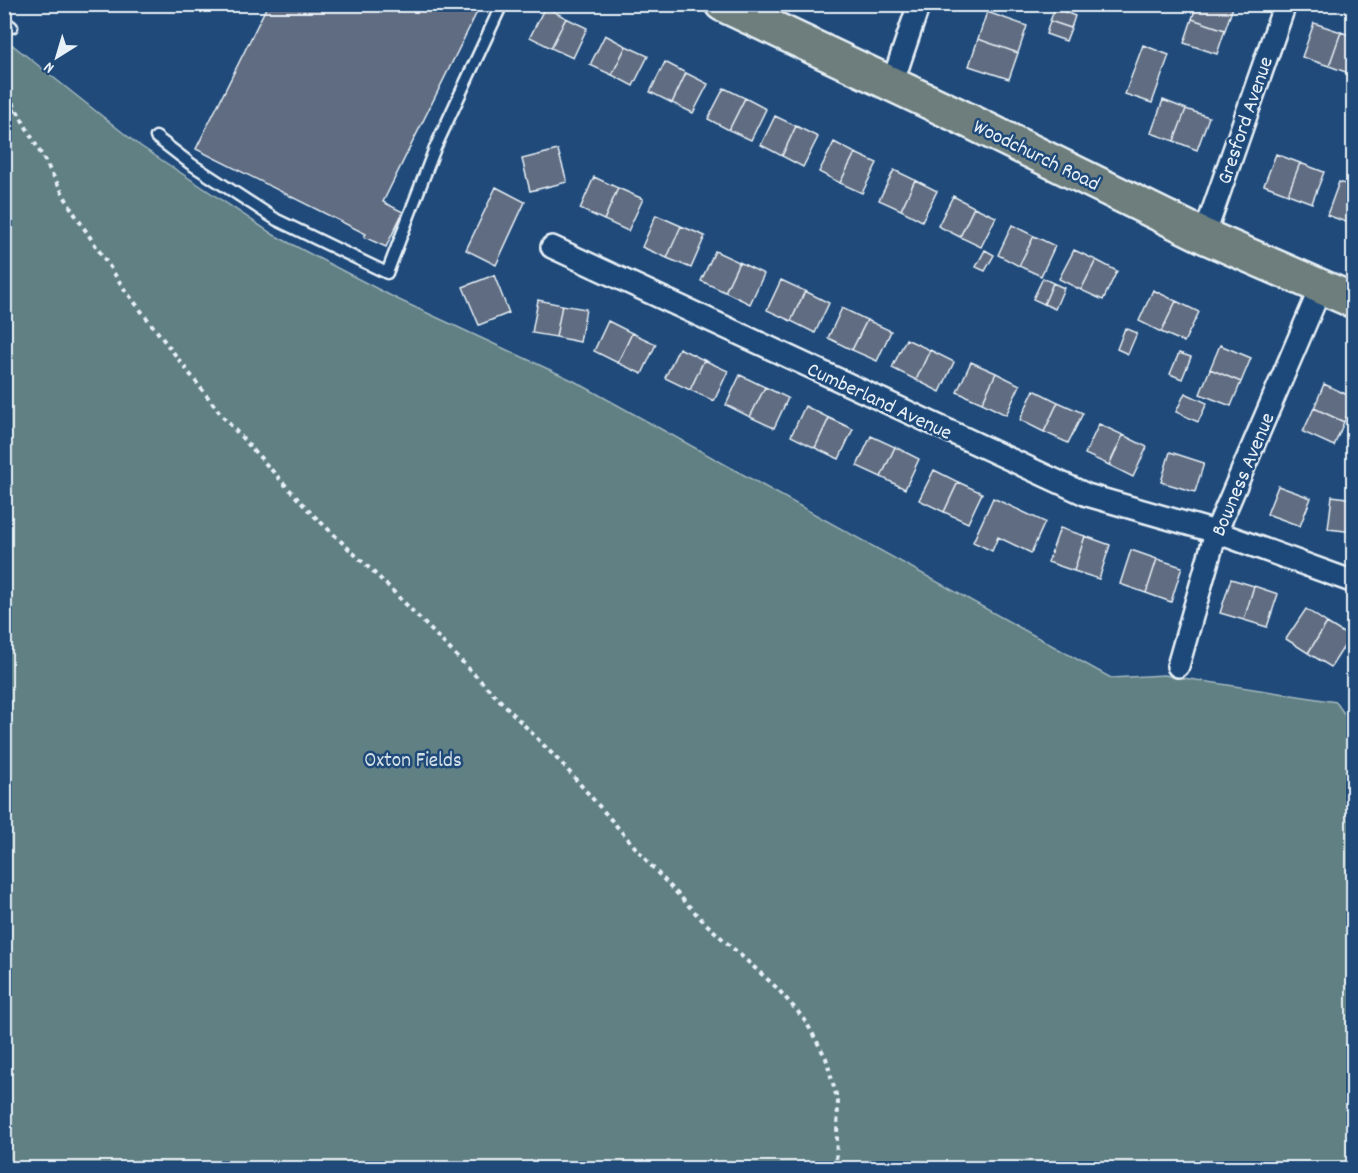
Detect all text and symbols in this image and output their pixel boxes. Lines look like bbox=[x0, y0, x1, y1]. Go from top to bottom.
north arrow bbox=[27, 27, 87, 87]
street label: Gresford Avenue bbox=[1211, 53, 1283, 189]
text: N bbox=[39, 55, 60, 79]
street label: Woodchurch Road bbox=[967, 113, 1104, 200]
street label: Cumberland Avenue bbox=[801, 356, 956, 449]
street label: Bowness Avenue bbox=[1205, 409, 1284, 542]
park label: Oxton Fields bbox=[364, 747, 462, 777]

